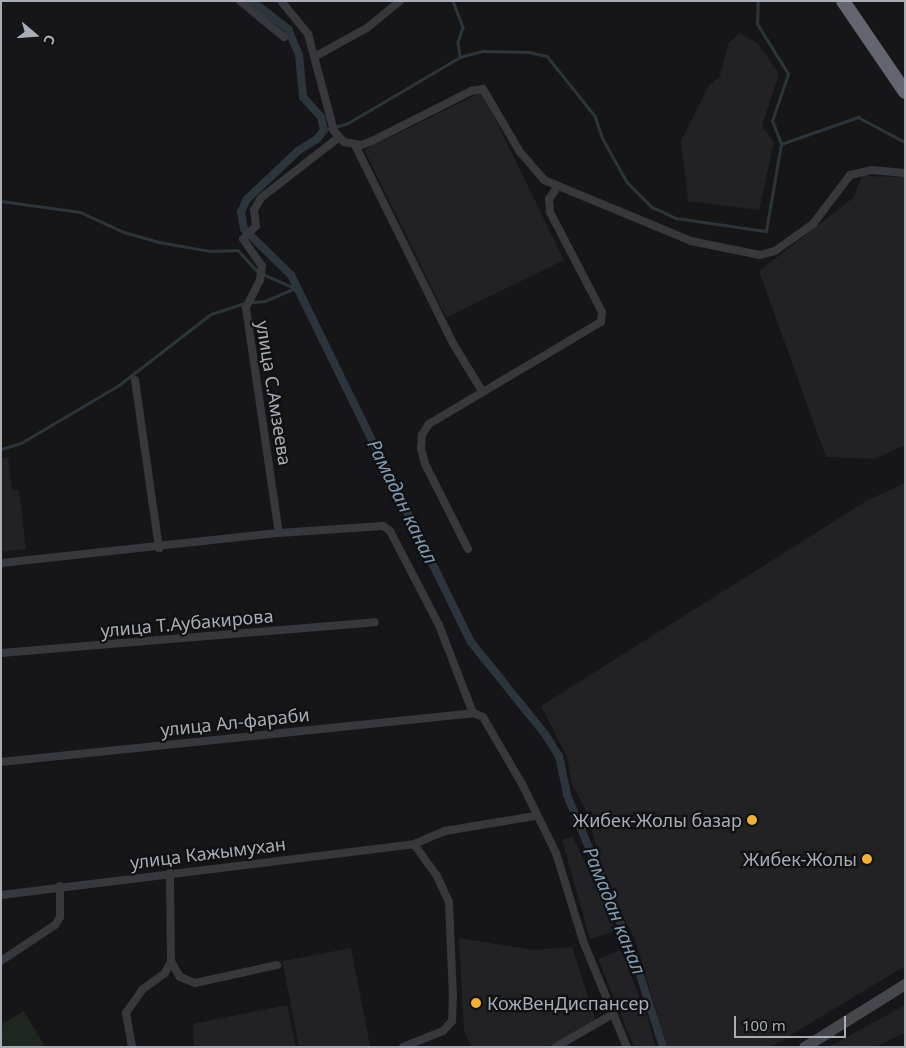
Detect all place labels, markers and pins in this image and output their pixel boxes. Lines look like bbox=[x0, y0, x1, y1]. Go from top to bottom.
place label: Жибек-Жолы базар bbox=[573, 809, 742, 831]
marker: Жибек-Жолы базар bbox=[746, 814, 758, 826]
place label: Жибек-Жолы bbox=[743, 848, 857, 870]
marker: Жибек-Жолы bbox=[861, 853, 873, 865]
place label: КожВенДиспансер bbox=[487, 992, 649, 1014]
marker: КожВенДиспансер bbox=[469, 996, 483, 1010]

